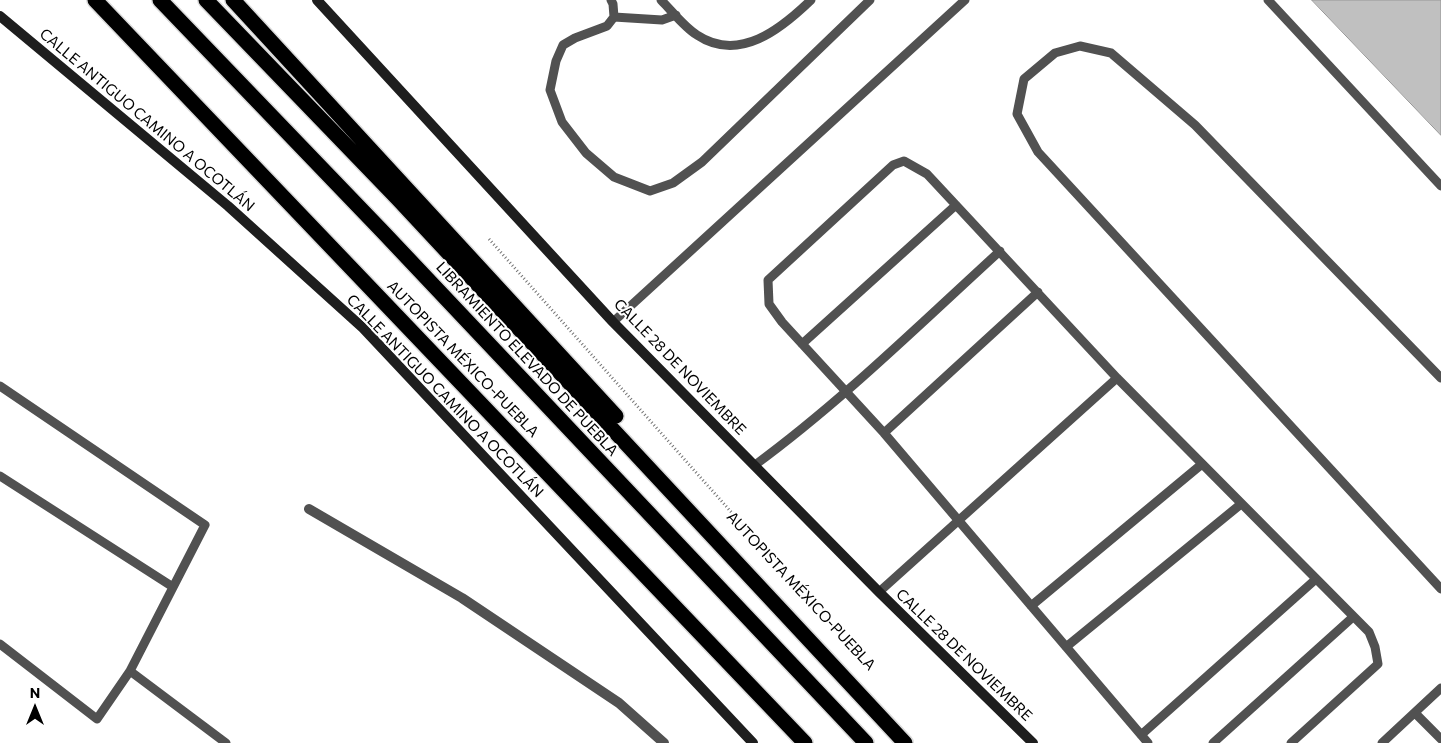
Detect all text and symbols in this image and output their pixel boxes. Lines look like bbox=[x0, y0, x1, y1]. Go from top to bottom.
street label: CALLE ANTIGUO CAMINO A OCOTLÁN bbox=[36, 25, 258, 215]
street label: LIBRAMIENTO ELEVADO DE PUEBLA bbox=[432, 258, 622, 460]
street label: AUTOPISTA MÉXICO-PUEBLA bbox=[383, 277, 543, 441]
street label: CALLE ANTIGUO CAMINO A OCOTLÁN bbox=[343, 291, 547, 501]
street label: CALLE 28 DE NOVIEMBRE bbox=[610, 295, 750, 439]
street label: AUTOPISTA MÉXICO-PUEBLA bbox=[723, 508, 879, 674]
street label: CALLE 28 DE NOVIEMBRE bbox=[892, 585, 1036, 725]
north arrow bbox=[10, 683, 60, 733]
text: N bbox=[30, 684, 40, 701]

